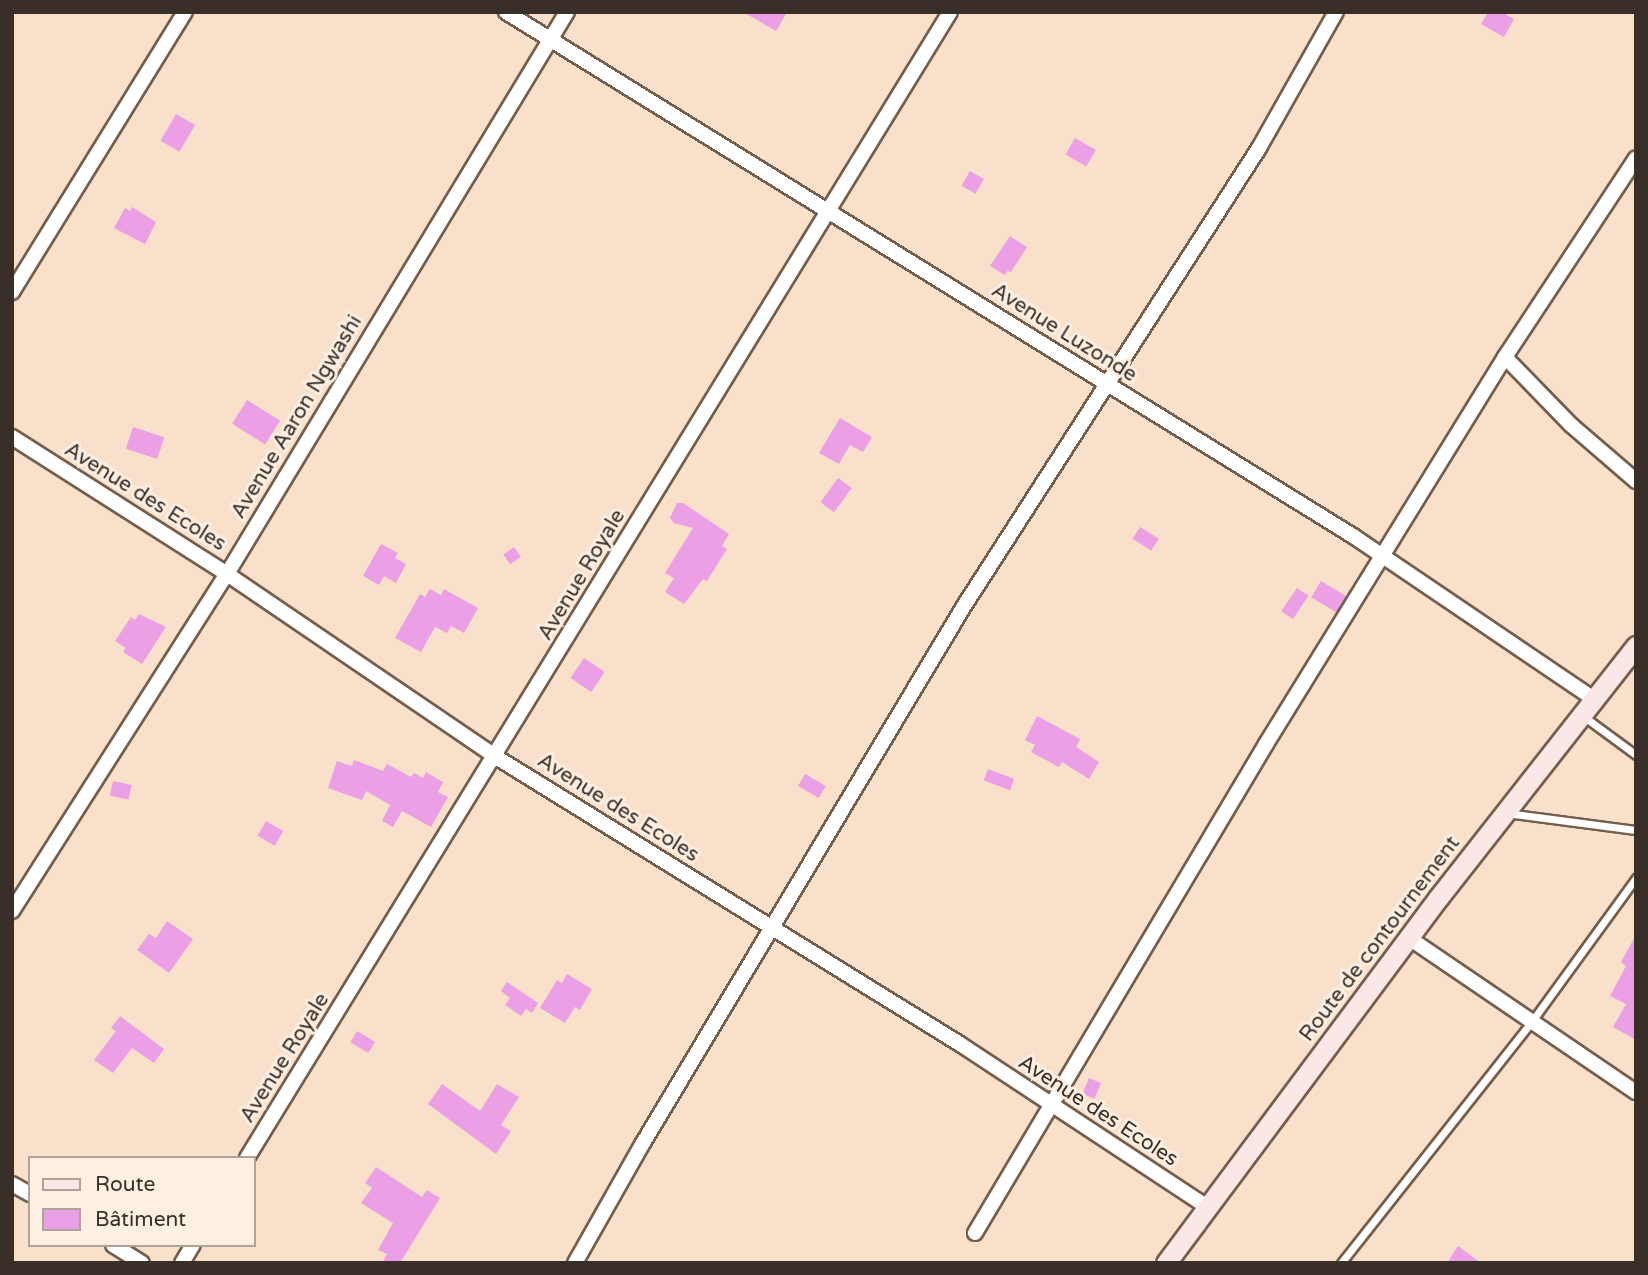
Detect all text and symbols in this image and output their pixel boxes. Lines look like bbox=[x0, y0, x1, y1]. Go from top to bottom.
street label: Avenue Luzonde bbox=[987, 278, 1141, 388]
street label: Avenue Aaron Ngwashi bbox=[226, 311, 368, 523]
street label: Avenue des Ecoles bbox=[60, 437, 230, 557]
street label: Avenue Royale bbox=[533, 505, 631, 645]
street label: Avenue des Ecoles bbox=[533, 748, 703, 868]
street label: Route de contournement bbox=[1295, 831, 1465, 1047]
street label: Avenue Royale bbox=[235, 988, 335, 1128]
street label: Avenue des Ecoles bbox=[1013, 1050, 1183, 1172]
legend bbox=[28, 1156, 256, 1247]
text: Route bbox=[95, 1172, 155, 1197]
text: Bâtiment bbox=[95, 1207, 186, 1232]

